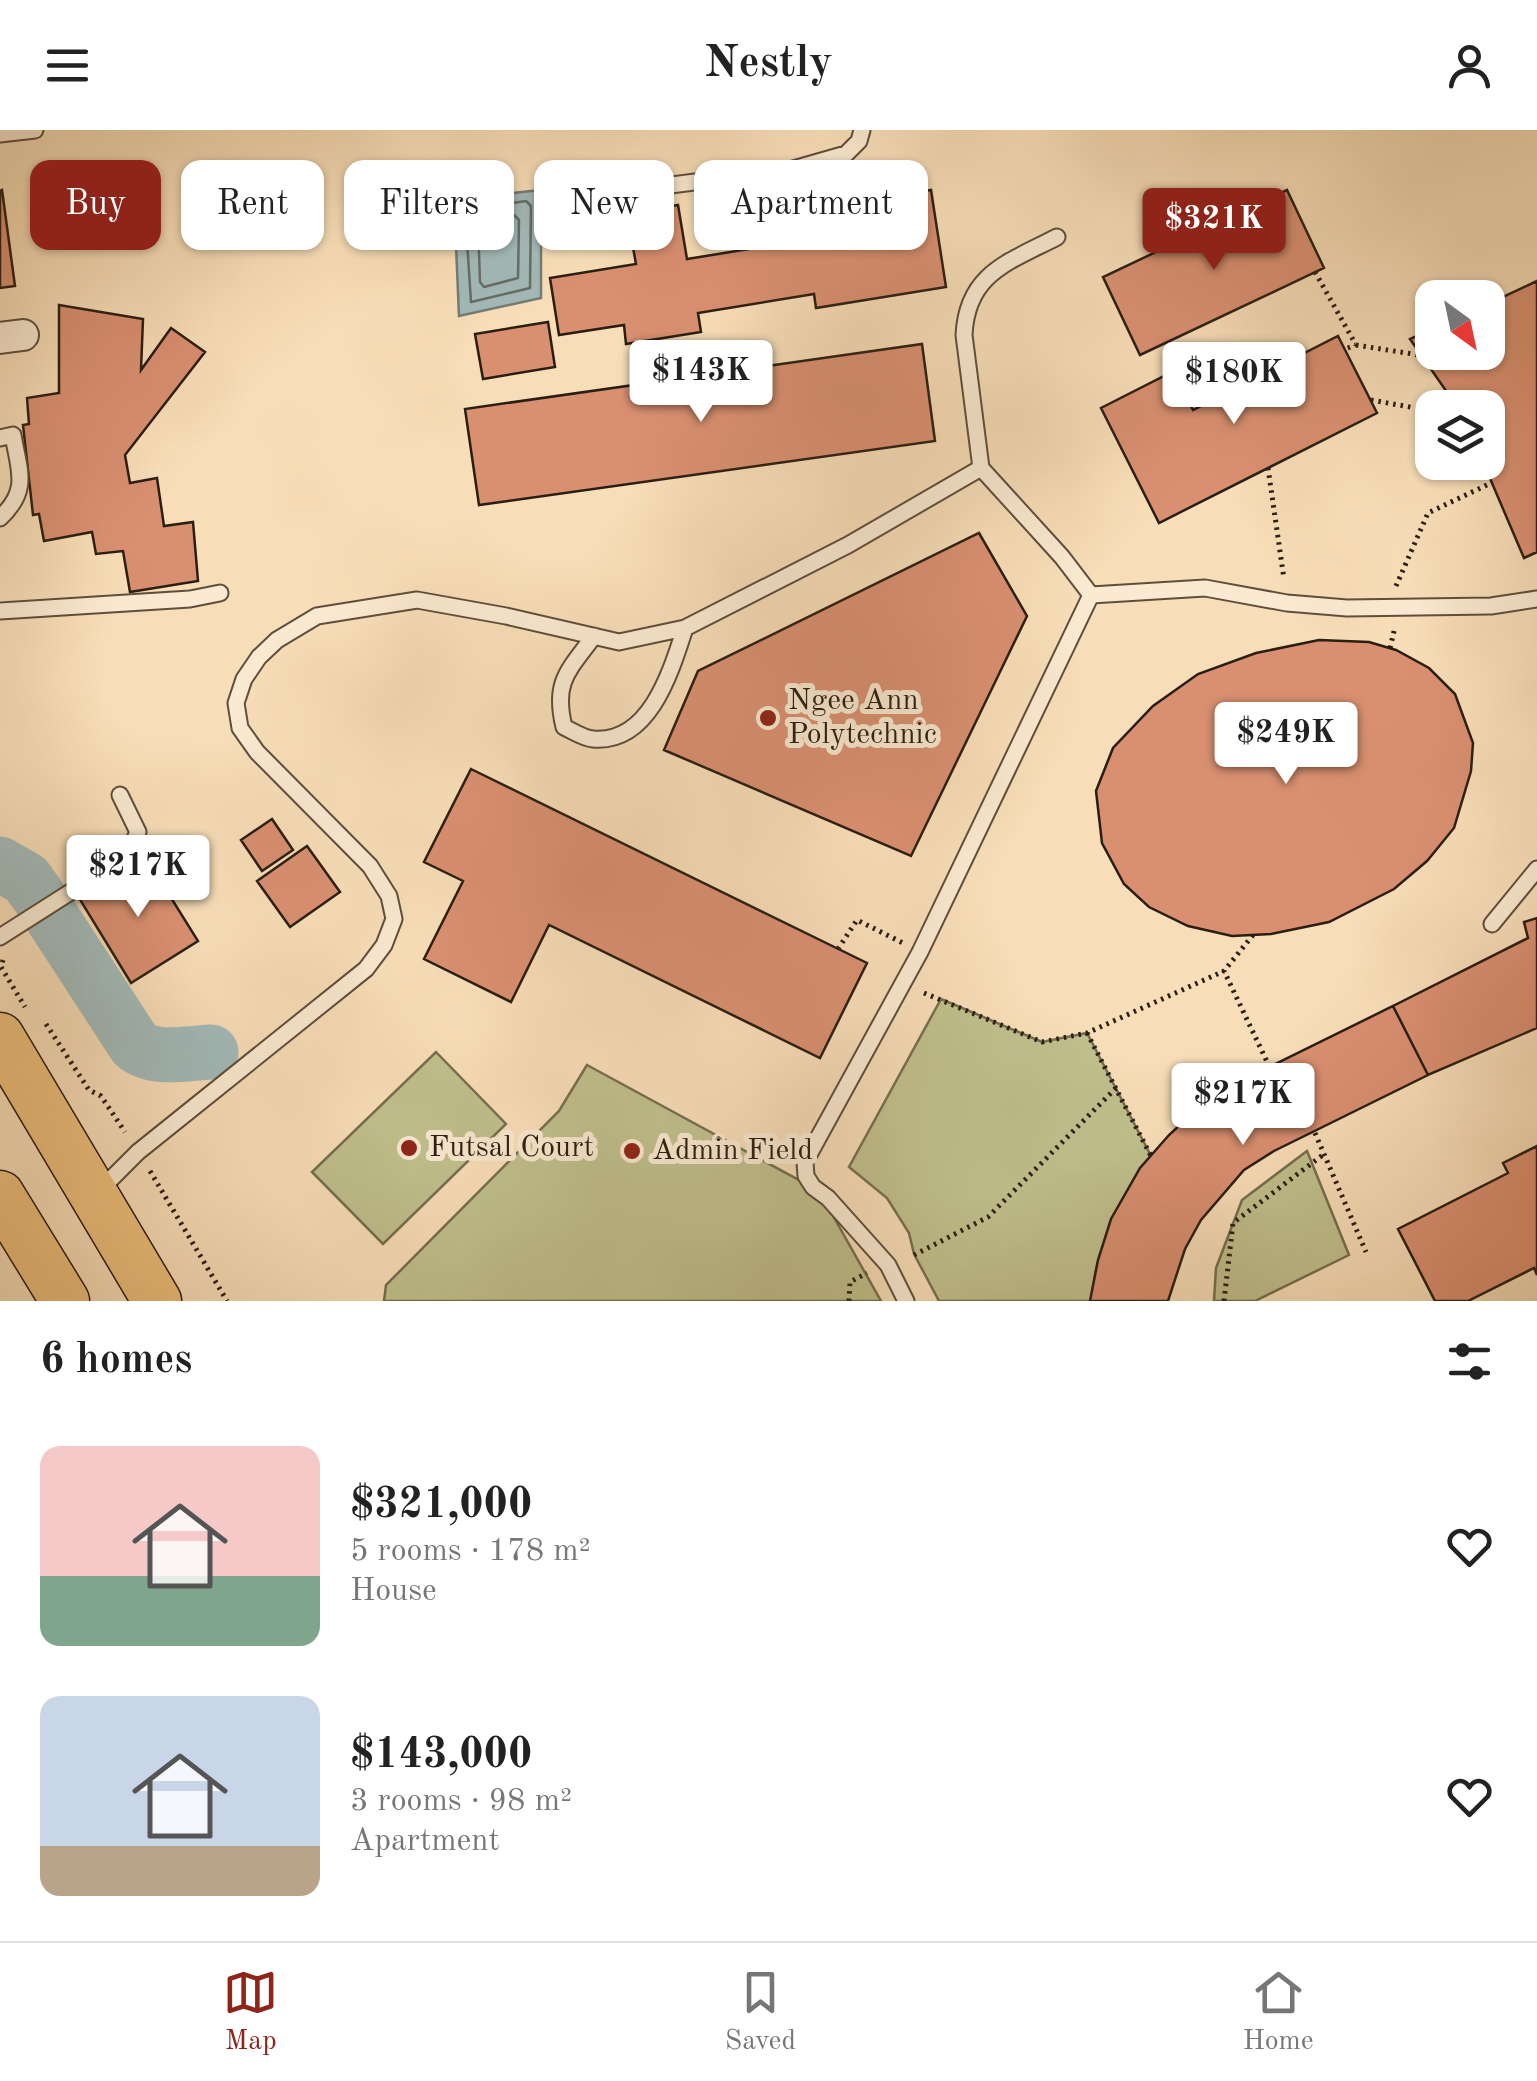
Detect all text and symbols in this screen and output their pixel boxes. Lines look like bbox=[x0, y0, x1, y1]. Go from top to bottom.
icon: menu bbox=[40, 38, 95, 93]
icon: person bbox=[1442, 38, 1497, 93]
text: Nestly bbox=[704, 42, 833, 87]
chip: Buy bbox=[30, 160, 161, 250]
chip: Rent bbox=[181, 160, 324, 250]
chip: Filters bbox=[344, 160, 514, 250]
chip: New bbox=[534, 160, 674, 250]
chip: Apartment bbox=[694, 160, 928, 250]
pin: $321K bbox=[1144, 188, 1284, 273]
text: $321K bbox=[1165, 204, 1263, 236]
north arrow bbox=[1415, 280, 1505, 370]
map controls bbox=[1415, 280, 1505, 480]
pin: $143K bbox=[631, 340, 771, 425]
pin: $180K bbox=[1164, 342, 1304, 427]
text: $143K bbox=[652, 356, 750, 388]
text: $180K bbox=[1185, 358, 1283, 390]
button: layers bbox=[1415, 390, 1505, 480]
place label: Ngee Ann Polytechnic bbox=[788, 686, 937, 750]
pin: $249K bbox=[1216, 702, 1356, 787]
marker: Ngee Ann Polytechnic bbox=[757, 707, 779, 729]
text: $249K bbox=[1237, 718, 1335, 750]
pin: $217K bbox=[68, 835, 208, 920]
text: $217K bbox=[89, 851, 187, 883]
pin: $217K bbox=[1173, 1063, 1313, 1148]
text: $217K bbox=[1194, 1079, 1292, 1111]
place label: Futsal Court bbox=[429, 1133, 594, 1163]
place label: Admin Field bbox=[652, 1136, 813, 1166]
marker: Futsal Court bbox=[398, 1137, 420, 1159]
marker: Admin Field bbox=[621, 1140, 643, 1162]
icon: filters bbox=[1442, 1334, 1497, 1389]
text: 6 homes bbox=[40, 1340, 192, 1382]
text: $321,000 bbox=[350, 1485, 532, 1527]
icon: home bbox=[120, 1486, 240, 1606]
icon: heart bbox=[1442, 1519, 1497, 1574]
text: 5 rooms · 178 m² bbox=[350, 1536, 591, 1568]
text: House bbox=[350, 1576, 437, 1608]
text: $143,000 bbox=[350, 1735, 532, 1777]
icon: home bbox=[120, 1736, 240, 1856]
icon: heart bbox=[1442, 1769, 1497, 1824]
text: 3 rooms · 98 m² bbox=[350, 1786, 572, 1818]
text: Apartment bbox=[350, 1826, 500, 1858]
tab: Map bbox=[223, 1965, 278, 2060]
tab: Saved bbox=[725, 1965, 796, 2060]
tab: Home bbox=[1243, 1965, 1314, 2060]

